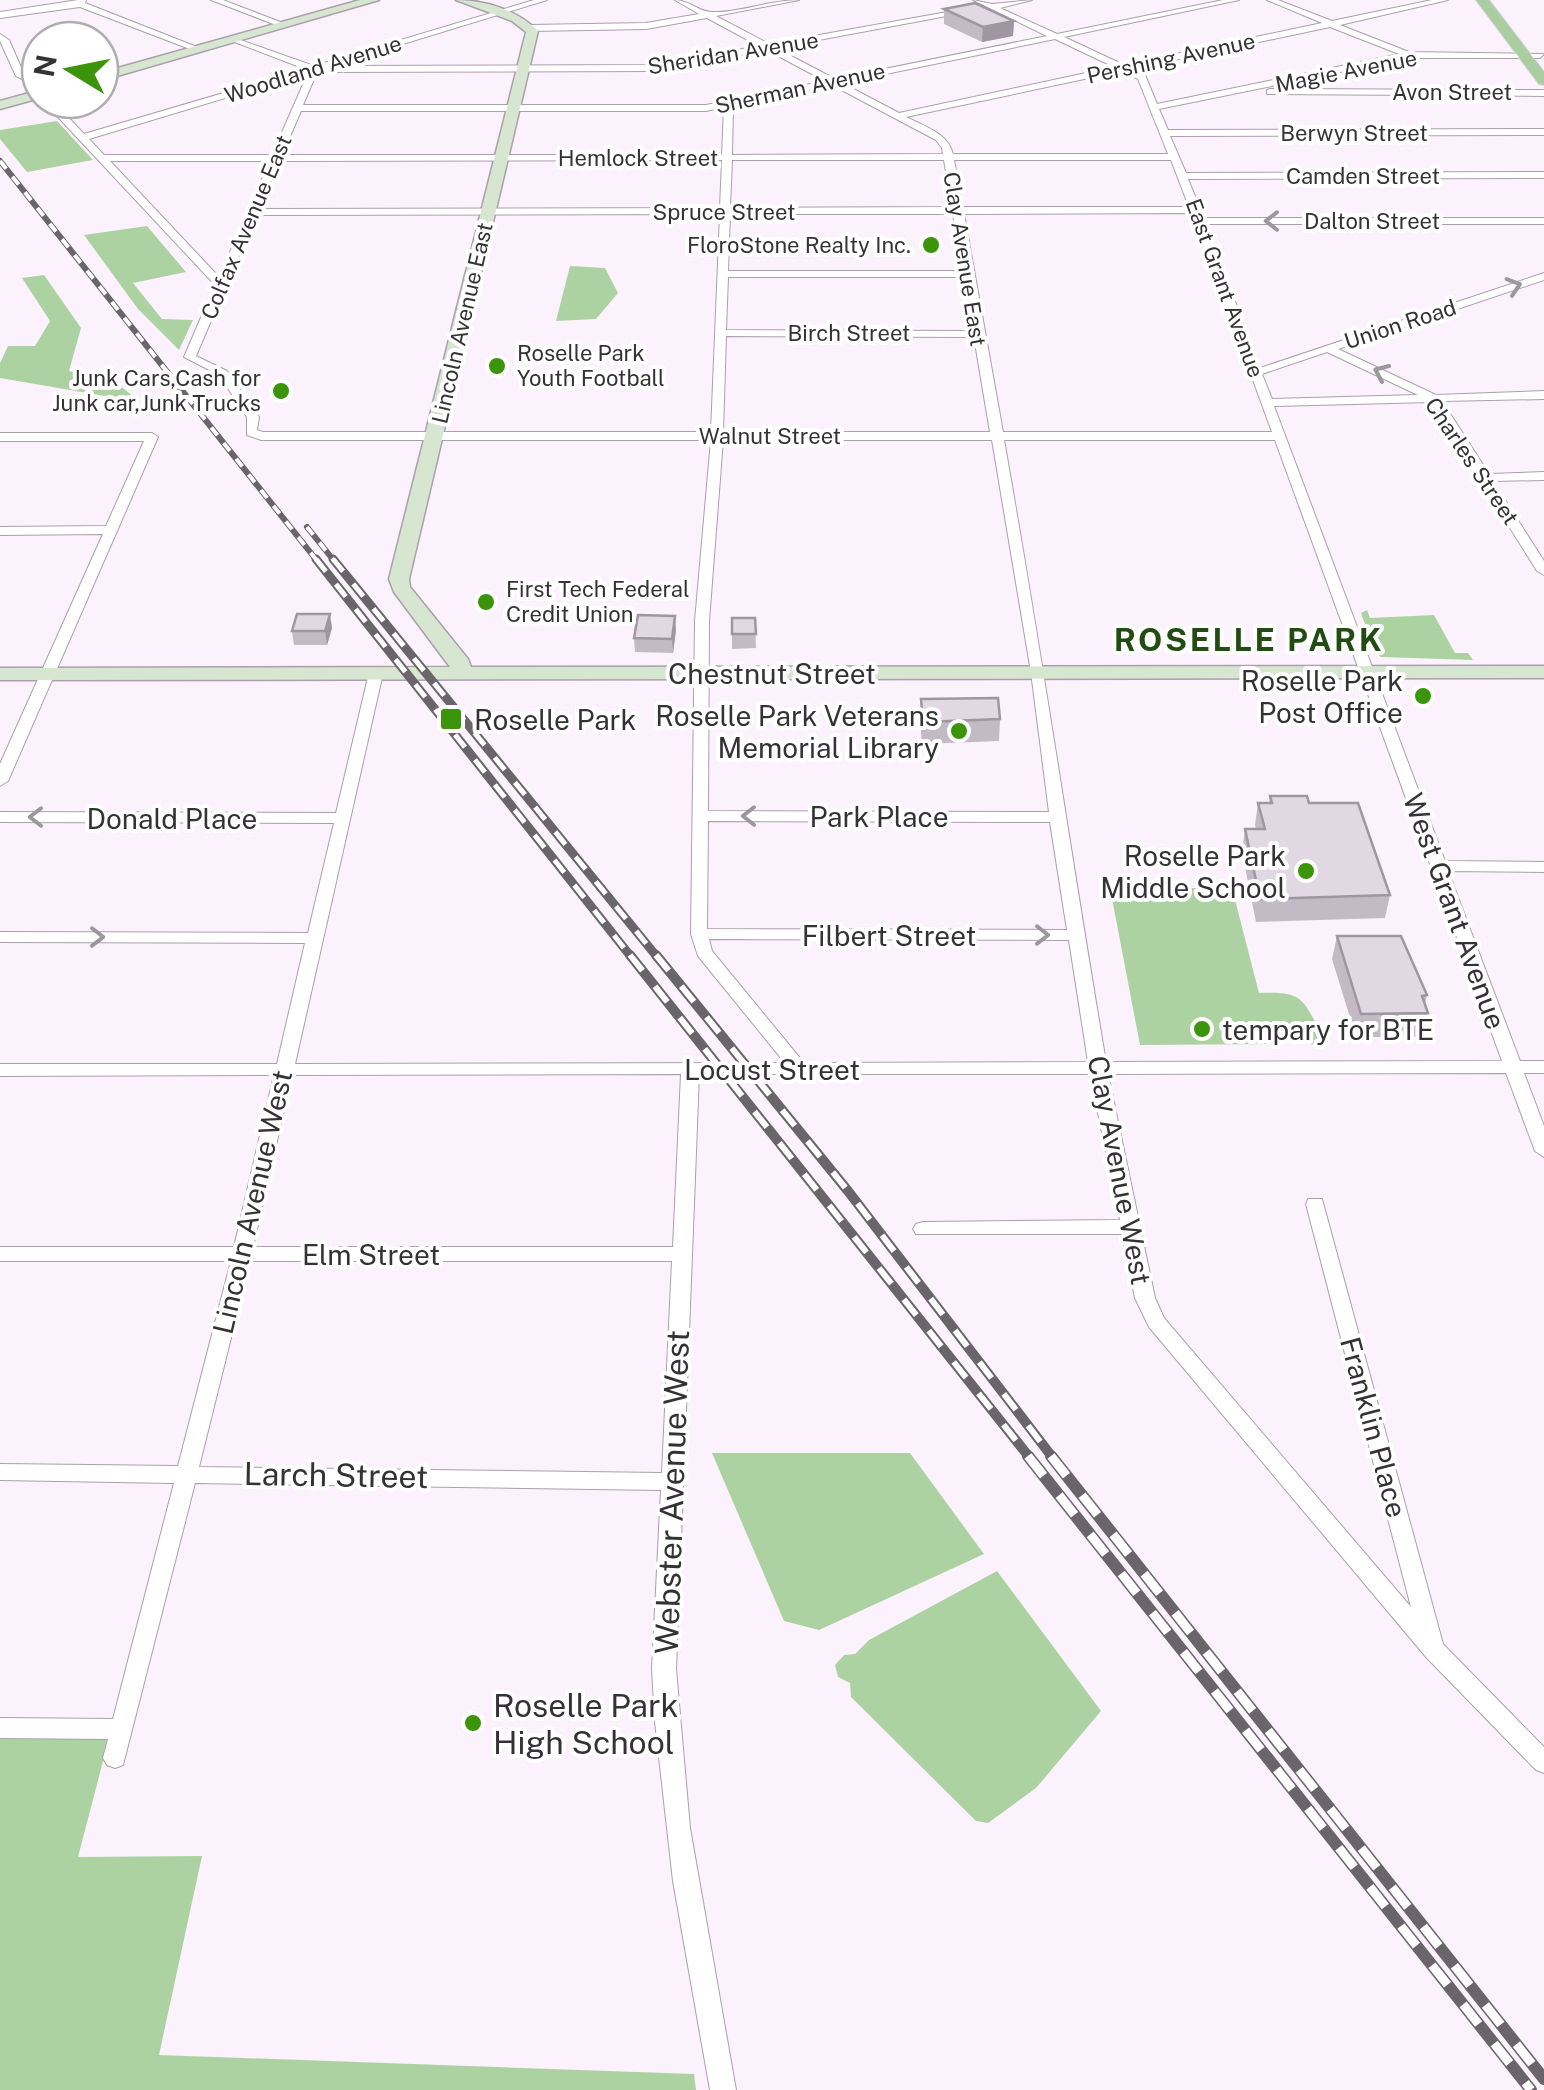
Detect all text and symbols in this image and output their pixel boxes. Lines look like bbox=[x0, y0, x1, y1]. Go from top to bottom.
north arrow bbox=[20, 20, 120, 120]
street label: Sheridan Avenue bbox=[646, 27, 820, 79]
street label: Pershing Avenue bbox=[1084, 27, 1258, 89]
street label: Woodland Avenue bbox=[221, 30, 405, 108]
street label: Magie Avenue bbox=[1273, 45, 1419, 97]
text: N bbox=[27, 52, 63, 79]
street label: Sherman Avenue bbox=[713, 57, 887, 119]
street label: Avon Street bbox=[1392, 79, 1512, 105]
street label: Berwyn Street bbox=[1280, 120, 1428, 146]
street label: Colfax Avenue East bbox=[195, 131, 297, 323]
street label: Hemlock Street bbox=[558, 145, 718, 171]
street label: Camden Street bbox=[1286, 163, 1440, 189]
street label: Clay Avenue East bbox=[938, 170, 992, 348]
street label: East Grant Avenue bbox=[1181, 195, 1269, 381]
street label: Spruce Street bbox=[652, 199, 796, 225]
street label: Dalton Street bbox=[1304, 208, 1440, 234]
one-way arrow bbox=[1263, 210, 1278, 232]
street label: Lincoln Avenue East bbox=[426, 220, 498, 426]
place label: FloroStone Realty Inc. bbox=[687, 232, 911, 258]
marker: FloroStone Realty Inc. bbox=[920, 234, 942, 256]
one-way arrow bbox=[1504, 277, 1521, 297]
street label: Union Road bbox=[1341, 294, 1459, 354]
street label: Birch Street bbox=[788, 320, 910, 346]
place label: Roselle Park Youth Football bbox=[517, 340, 665, 391]
marker: Roselle Park Youth Football bbox=[486, 355, 508, 377]
one-way arrow bbox=[1373, 364, 1391, 384]
place label: Junk Cars,Cash for Junk car,Junk Trucks bbox=[52, 365, 261, 416]
marker: Junk Cars,Cash for Junk car,Junk Trucks bbox=[270, 380, 292, 402]
street label: Charles Street bbox=[1420, 392, 1524, 530]
street label: Walnut Street bbox=[699, 423, 841, 449]
place label: First Tech Federal Credit Union bbox=[506, 576, 690, 627]
marker: First Tech Federal Credit Union bbox=[475, 591, 497, 613]
district label: ROSELLE PARK bbox=[1114, 621, 1384, 658]
street label: Chestnut Street bbox=[668, 657, 876, 690]
place label: Roselle Park Post Office bbox=[1241, 664, 1403, 729]
marker: Roselle Park Post Office bbox=[1412, 685, 1434, 707]
place label: Roselle Park Veterans Memorial Library bbox=[655, 699, 939, 764]
place label: Roselle Park bbox=[474, 703, 636, 736]
marker: Roselle Park bbox=[438, 706, 464, 732]
marker: Roselle Park Veterans Memorial Library bbox=[948, 720, 970, 742]
street label: West Grant Avenue bbox=[1397, 789, 1513, 1033]
street label: Park Place bbox=[809, 800, 949, 833]
street label: Donald Place bbox=[87, 802, 257, 835]
one-way arrow bbox=[741, 805, 756, 827]
one-way arrow bbox=[27, 806, 42, 828]
place label: Roselle Park Middle School bbox=[1100, 839, 1286, 904]
marker: Roselle Park Middle School bbox=[1295, 860, 1317, 882]
street label: Filbert Street bbox=[802, 919, 976, 952]
one-way arrow bbox=[1034, 924, 1050, 946]
one-way arrow bbox=[90, 926, 106, 948]
place label: tempary for BTE bbox=[1222, 1013, 1434, 1046]
marker: tempary for BTE bbox=[1191, 1018, 1213, 1040]
street label: Locust Street bbox=[684, 1053, 860, 1086]
street label: Clay Avenue West bbox=[1082, 1053, 1158, 1287]
street label: Lincoln Avenue West bbox=[206, 1067, 298, 1337]
street label: Elm Street bbox=[302, 1238, 440, 1271]
street label: Webster Avenue West bbox=[648, 1329, 696, 1655]
street label: Franklin Place bbox=[1334, 1333, 1414, 1521]
street label: Larch Street bbox=[243, 1455, 429, 1495]
place label: Roselle Park High School bbox=[493, 1687, 678, 1761]
marker: Roselle Park High School bbox=[462, 1712, 484, 1734]

